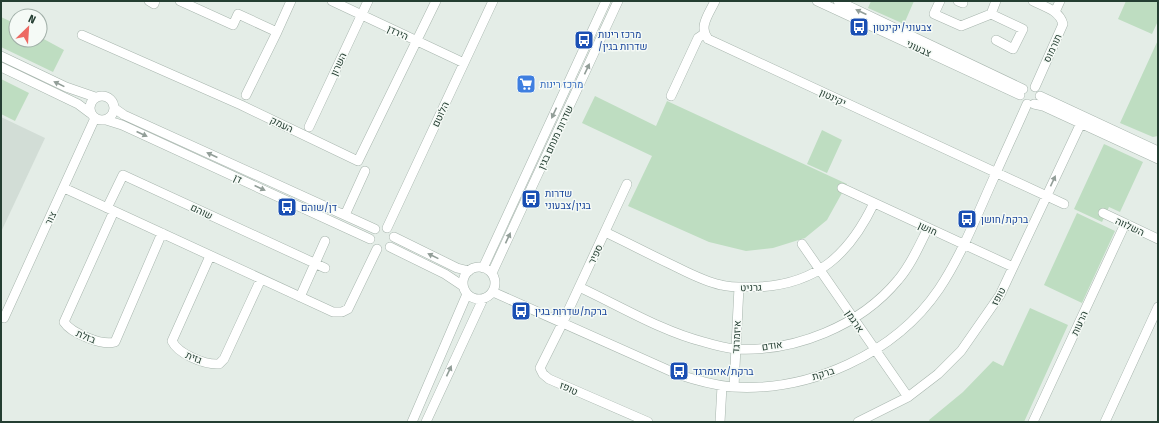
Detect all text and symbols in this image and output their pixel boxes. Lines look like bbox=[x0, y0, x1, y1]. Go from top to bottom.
north arrow bbox=[8, 8, 48, 48]
one-way arrow bbox=[855, 9, 867, 15]
text: N bbox=[26, 12, 38, 27]
bus stop icon: צבעוני/יקינטון bbox=[848, 16, 870, 38]
place label: צבעוני/יקינטון bbox=[873, 22, 932, 34]
street label: הירדן bbox=[385, 23, 410, 43]
bus stop icon: מרכז רינות /שדרות בגין bbox=[573, 29, 595, 51]
place label: מרכז רינות /שדרות בגין bbox=[598, 29, 647, 53]
street label: תורמוס bbox=[1041, 32, 1065, 64]
street label: צבעוני bbox=[904, 38, 933, 60]
street label: השרון bbox=[328, 51, 350, 78]
one-way arrow bbox=[584, 63, 590, 75]
supermarket icon: מרכז רינות bbox=[515, 73, 537, 95]
place label: מרכז רינות bbox=[540, 79, 583, 91]
one-way arrow bbox=[53, 81, 64, 87]
street label: יקינטון bbox=[817, 87, 848, 109]
street label: הלוטם bbox=[430, 100, 452, 129]
street label: שדרות מנחם בגין bbox=[536, 103, 576, 171]
one-way arrow bbox=[551, 107, 557, 118]
street label: העמק bbox=[268, 114, 295, 136]
one-way arrow bbox=[136, 131, 148, 137]
one-way arrow bbox=[207, 152, 218, 158]
street label: דן bbox=[231, 172, 244, 186]
one-way arrow bbox=[1050, 176, 1056, 187]
one-way arrow bbox=[255, 185, 266, 191]
bus stop icon: שדרות בגין/צבעוני bbox=[520, 188, 542, 210]
place label: שדרות בגין/צבעוני bbox=[545, 188, 592, 212]
bus stop icon: דן/שוהם bbox=[276, 196, 298, 218]
street label: שוהם bbox=[189, 202, 215, 222]
place label: דן/שוהם bbox=[301, 202, 337, 214]
bus stop icon: ברקת/חושן bbox=[956, 208, 978, 230]
street label: צור bbox=[43, 209, 59, 227]
place label: ברקת/חושן bbox=[981, 214, 1029, 226]
street label: השלווה bbox=[1113, 215, 1146, 239]
street label: חושן bbox=[916, 219, 939, 239]
one-way arrow bbox=[505, 232, 511, 243]
street label: ספיר bbox=[586, 243, 606, 266]
one-way arrow bbox=[427, 253, 439, 259]
street label: גרניט bbox=[740, 282, 762, 294]
street label: טופז bbox=[989, 285, 1009, 308]
bus stop icon: ברקת/שדרות בגין bbox=[510, 300, 532, 322]
place label: ברקת/שדרות בגין bbox=[535, 306, 608, 318]
street label: ארגמן bbox=[842, 308, 866, 335]
street label: הרעות bbox=[1069, 309, 1091, 338]
street label: איזמרגד bbox=[730, 320, 744, 354]
street label: בזלת bbox=[74, 327, 98, 347]
street label: אודם bbox=[761, 339, 783, 353]
street label: גזית bbox=[184, 349, 204, 367]
bus stop icon: ברקת/איזמרגד bbox=[668, 360, 690, 382]
street label: ברקת bbox=[811, 365, 837, 383]
one-way arrow bbox=[446, 366, 452, 377]
place label: ברקת/איזמרגד bbox=[693, 366, 754, 378]
street label: טופז bbox=[557, 379, 580, 398]

